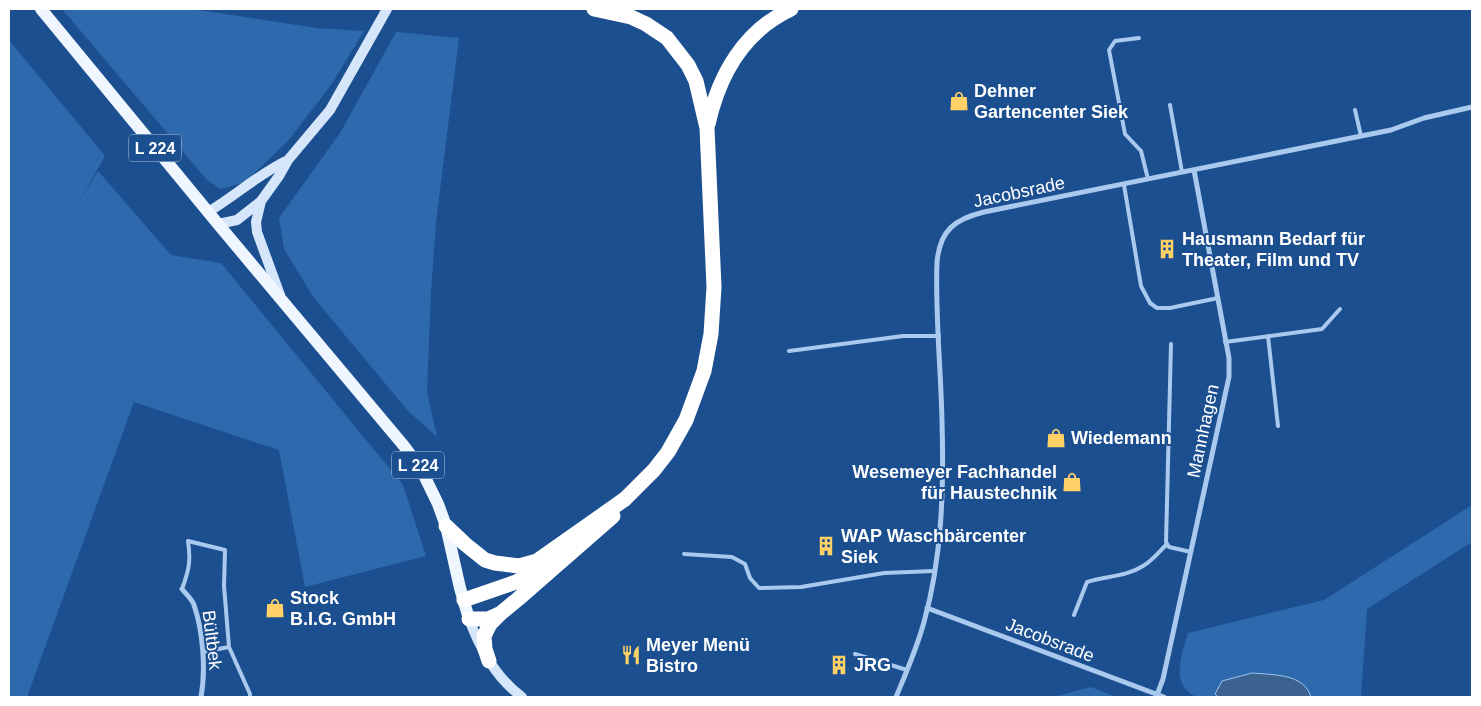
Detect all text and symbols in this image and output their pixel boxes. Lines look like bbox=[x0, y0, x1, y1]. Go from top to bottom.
place label: Dehner Gartencenter Siek bbox=[974, 81, 1129, 122]
shop icon: Dehner Gartencenter Siek bbox=[948, 90, 970, 112]
road number: L 224 bbox=[129, 134, 181, 162]
street label: Jacobsrade bbox=[971, 173, 1067, 211]
place label: Hausmann Bedarf für Theater, Film und TV bbox=[1182, 229, 1365, 270]
building icon: Hausmann Bedarf für Theater, Film und TV bbox=[1156, 238, 1178, 260]
street label: Mannhagen bbox=[1183, 382, 1223, 480]
shop icon: Wiedemann bbox=[1045, 427, 1067, 449]
place label: Wiedemann bbox=[1071, 428, 1172, 448]
road number: L 224 bbox=[392, 452, 444, 478]
place label: Wesemeyer Fachhandel für Haustechnik bbox=[852, 462, 1058, 503]
shop icon: Wesemeyer Fachhandel für Haustechnik bbox=[1061, 471, 1083, 493]
place label: WAP Waschbärcenter Siek bbox=[841, 526, 1026, 567]
building icon: WAP Waschbärcenter Siek bbox=[815, 535, 837, 557]
place label: Stock B.I.G. GmbH bbox=[290, 588, 396, 629]
shop icon: Stock B.I.G. GmbH bbox=[264, 597, 286, 619]
street label: Bültbek bbox=[198, 609, 226, 672]
street label: Jacobsrade bbox=[1003, 614, 1097, 666]
place label: Meyer Menü Bistro bbox=[646, 635, 750, 676]
restaurant icon: Meyer Menü Bistro bbox=[620, 644, 642, 666]
building icon: JRG bbox=[828, 654, 850, 676]
place label: JRG bbox=[854, 655, 891, 675]

